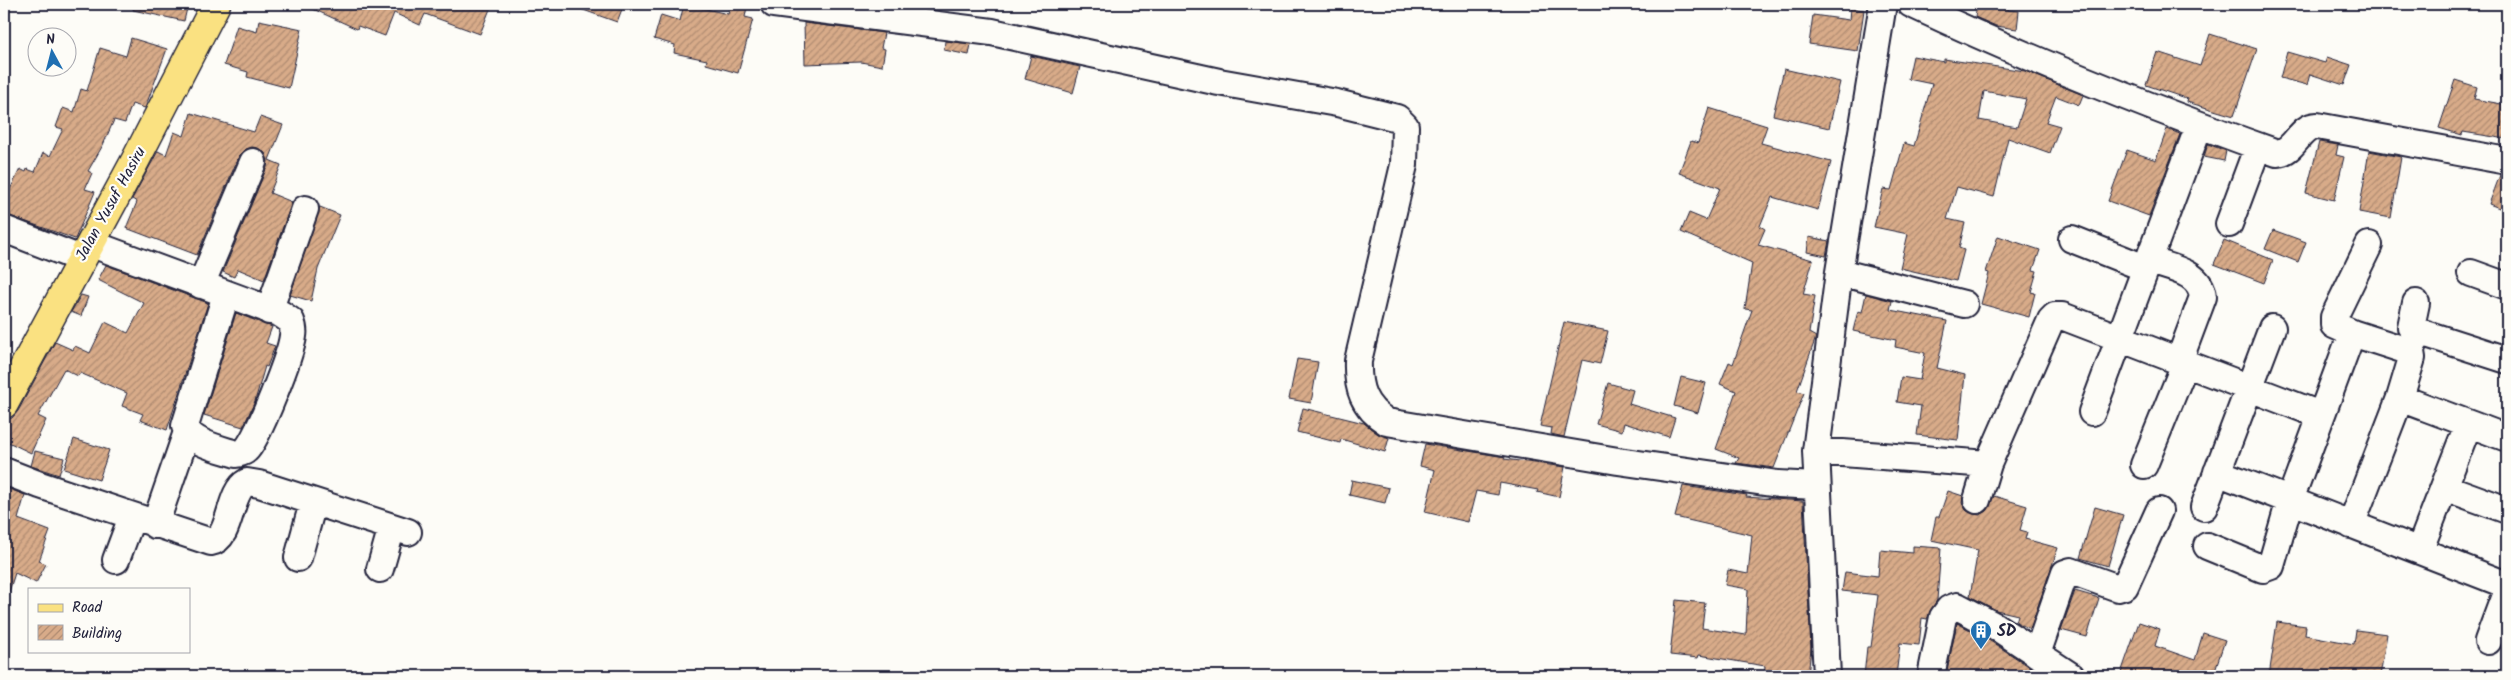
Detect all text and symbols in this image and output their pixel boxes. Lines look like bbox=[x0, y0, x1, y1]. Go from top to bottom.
north arrow bbox=[28, 28, 78, 78]
text: N bbox=[45, 29, 56, 52]
street label: Jalan Yusuf Hasiru bbox=[69, 142, 153, 266]
legend bbox=[28, 588, 190, 652]
text: Road bbox=[72, 596, 103, 620]
building icon: SD bbox=[1969, 619, 1993, 650]
place label: SD bbox=[1997, 619, 2017, 644]
text: Building bbox=[72, 622, 122, 646]

